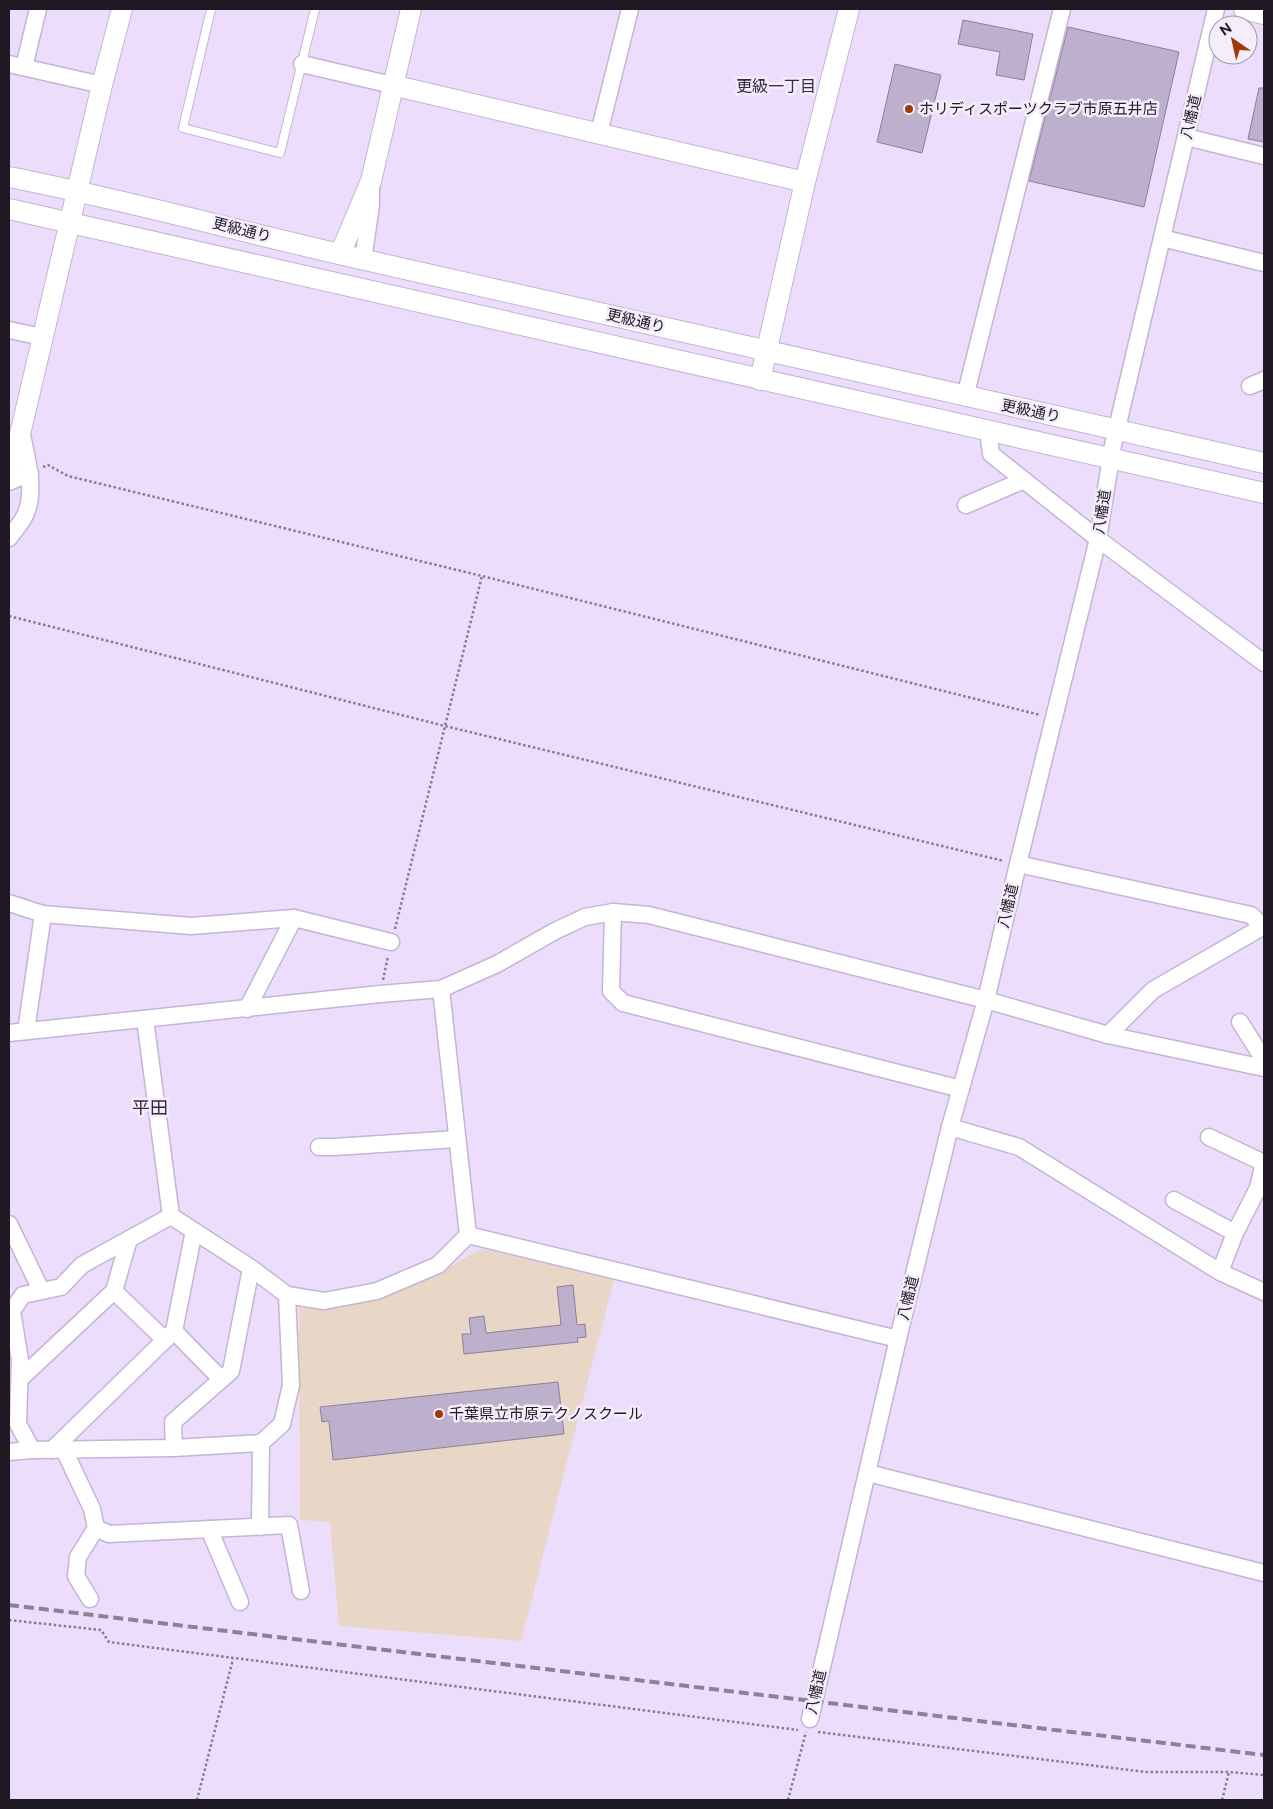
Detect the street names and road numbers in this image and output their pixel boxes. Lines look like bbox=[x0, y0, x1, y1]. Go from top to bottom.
street label: 八幡道 bbox=[1177, 93, 1205, 141]
street label: 更級通り bbox=[211, 214, 273, 246]
street label: 更級通り bbox=[605, 305, 667, 337]
street label: 更級通り bbox=[1000, 396, 1062, 426]
street label: 八幡道 bbox=[1090, 488, 1114, 536]
street label: 八幡道 bbox=[994, 882, 1022, 930]
street label: 八幡道 bbox=[894, 1274, 922, 1322]
street label: 八幡道 bbox=[802, 1668, 830, 1716]

